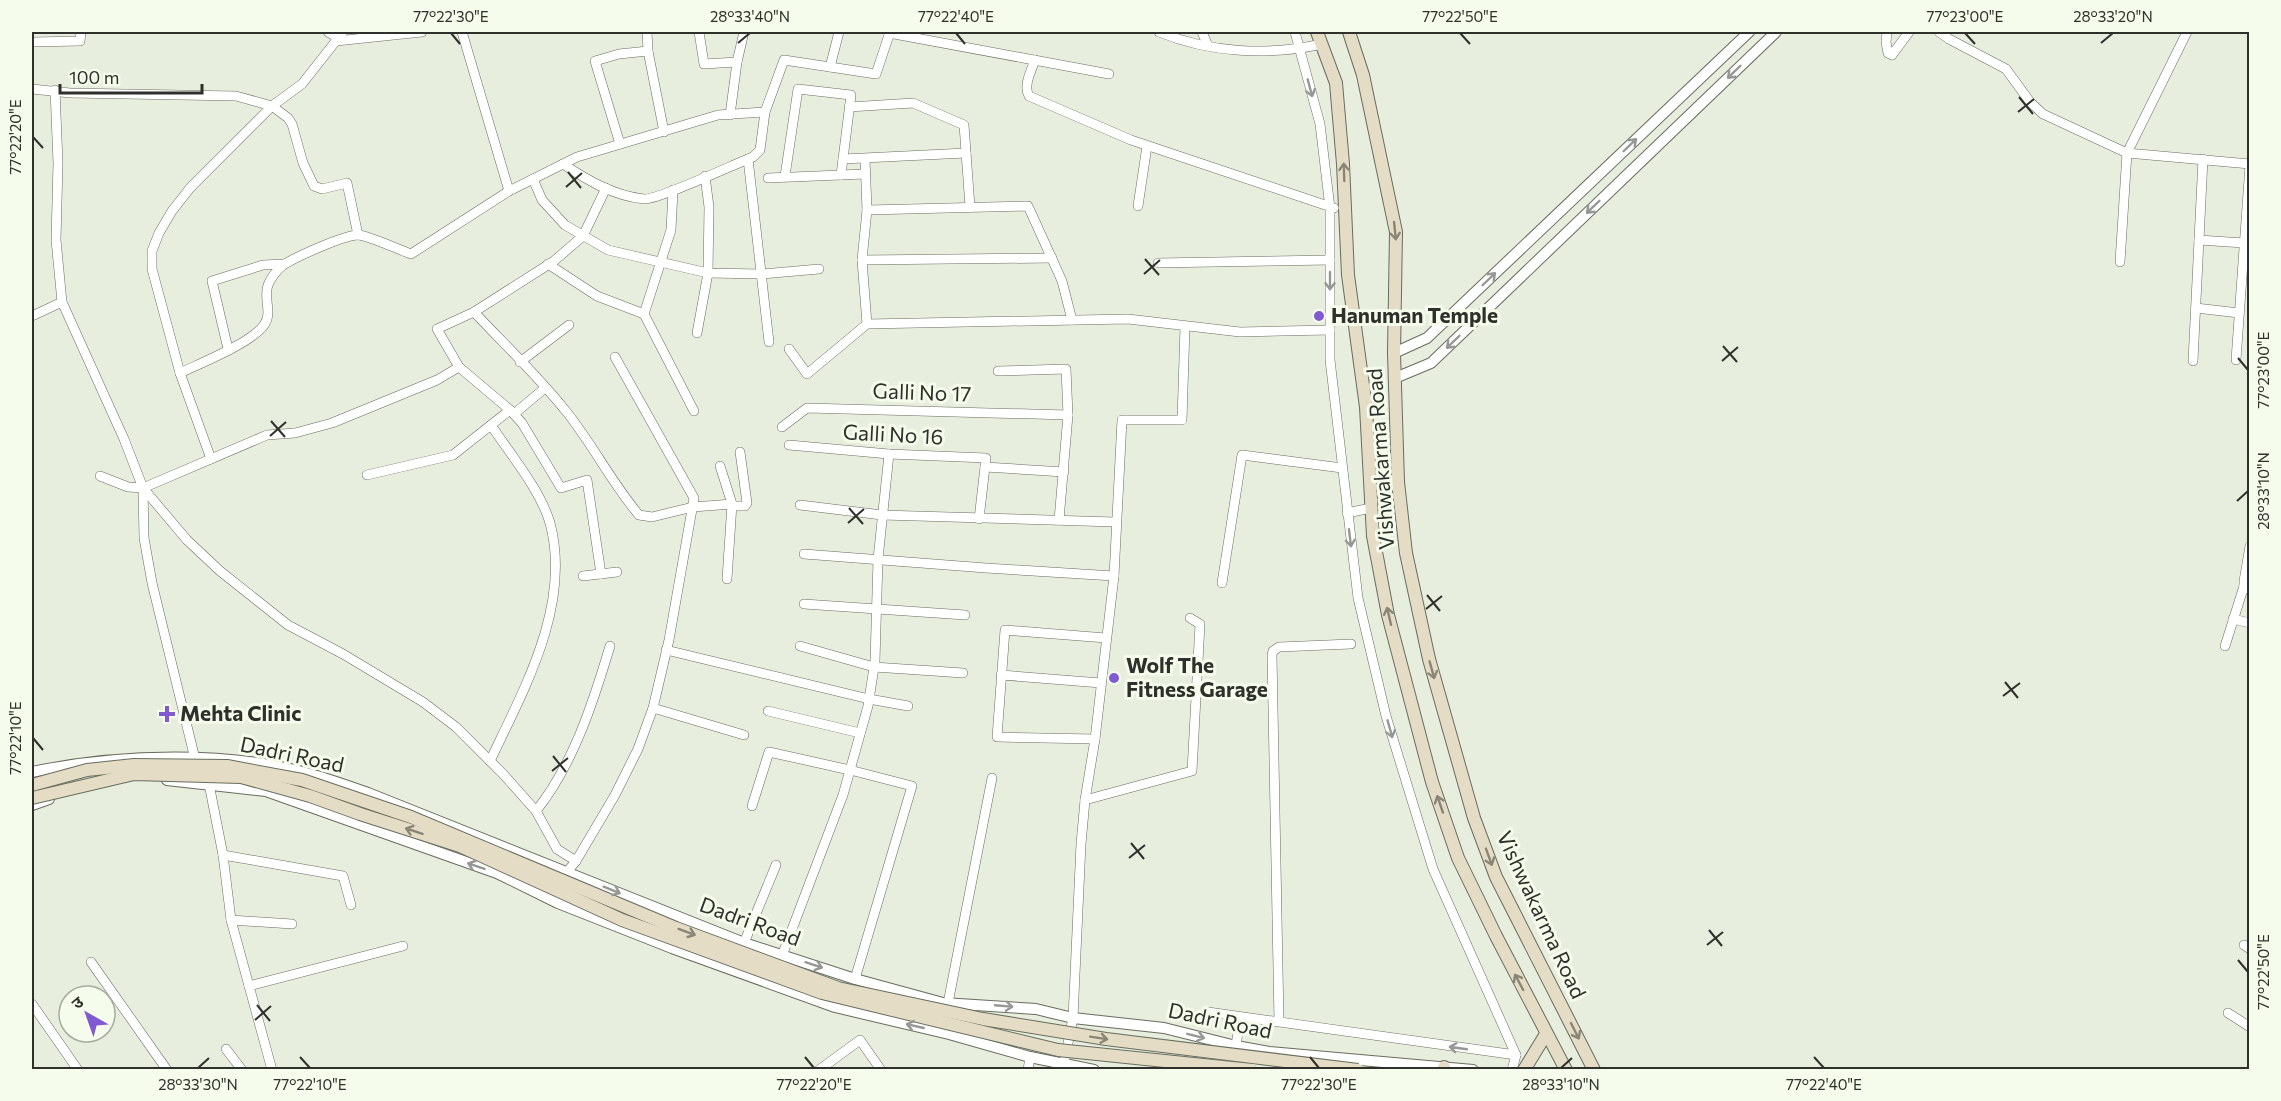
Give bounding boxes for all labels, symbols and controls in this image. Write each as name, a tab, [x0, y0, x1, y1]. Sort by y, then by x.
text: 77°22'30"E	[413, 7, 489, 25]
text: 28°33'40"N	[710, 7, 790, 25]
text: 77°22'40"E	[918, 7, 994, 25]
text: 77°22'50"E	[1422, 7, 1498, 25]
text: 77°23'00"E	[1927, 7, 2004, 25]
text: 28°33'20"N	[2073, 7, 2153, 25]
scale bar	[60, 57, 202, 95]
one-way arrow	[1727, 65, 1742, 79]
text: 100 m	[69, 66, 119, 88]
one-way arrow	[1305, 78, 1316, 97]
text: 77°22'20"E	[6, 99, 24, 175]
one-way arrow	[1622, 138, 1637, 152]
one-way arrow	[1338, 163, 1349, 183]
one-way arrow	[1586, 200, 1601, 214]
one-way arrow	[1390, 221, 1401, 241]
one-way arrow	[1324, 271, 1336, 291]
one-way arrow	[1481, 272, 1496, 287]
place label: Hanuman Temple	[1331, 302, 1498, 327]
marker: Hanuman Temple	[1312, 309, 1326, 323]
text: 77°23'00"E	[2254, 331, 2272, 408]
one-way arrow	[1445, 335, 1460, 349]
street label: Vishwakarma Road	[1361, 368, 1398, 551]
street label: Galli No 17	[872, 377, 972, 406]
street label: Galli No 16	[842, 418, 944, 449]
text: 28°33'10"N	[2254, 452, 2272, 530]
one-way arrow	[1345, 527, 1356, 547]
one-way arrow	[1383, 607, 1394, 626]
place label: Wolf The Fitness Garage	[1126, 652, 1268, 701]
one-way arrow	[1427, 660, 1439, 679]
marker: Wolf The Fitness Garage	[1107, 671, 1121, 685]
place label: Mehta Clinic	[180, 700, 301, 725]
text: 77°22'10"E	[6, 701, 24, 775]
marker: Mehta Clinic	[158, 705, 176, 723]
one-way arrow	[1384, 719, 1396, 738]
street label: Dadri Road	[238, 730, 346, 777]
one-way arrow	[1433, 795, 1444, 814]
one-way arrow	[405, 825, 424, 836]
street label: Vishwakarma Road	[1493, 827, 1592, 1002]
one-way arrow	[1484, 847, 1495, 865]
one-way arrow	[467, 859, 486, 870]
one-way arrow	[602, 885, 621, 896]
street label: Dadri Road	[697, 891, 804, 950]
one-way arrow	[677, 928, 696, 939]
text: 77°22'50"E	[2254, 934, 2272, 1010]
one-way arrow	[804, 961, 823, 972]
one-way arrow	[1513, 973, 1524, 991]
north arrow	[57, 984, 117, 1044]
text: उ	[67, 991, 87, 1012]
street label: Dadri Road	[1166, 996, 1274, 1043]
one-way arrow	[993, 1001, 1013, 1012]
one-way arrow	[905, 1019, 924, 1031]
one-way arrow	[1569, 1022, 1581, 1040]
one-way arrow	[1186, 1031, 1205, 1043]
one-way arrow	[1088, 1032, 1108, 1043]
one-way arrow	[1449, 1042, 1469, 1053]
text: 28°33'30"N	[158, 1075, 238, 1093]
text: 77°22'10"E	[273, 1075, 347, 1093]
text: 77°22'20"E	[776, 1075, 852, 1093]
text: 77°22'30"E	[1281, 1075, 1357, 1093]
text: 28°33'10"N	[1522, 1075, 1600, 1093]
text: 77°22'40"E	[1786, 1075, 1862, 1093]

